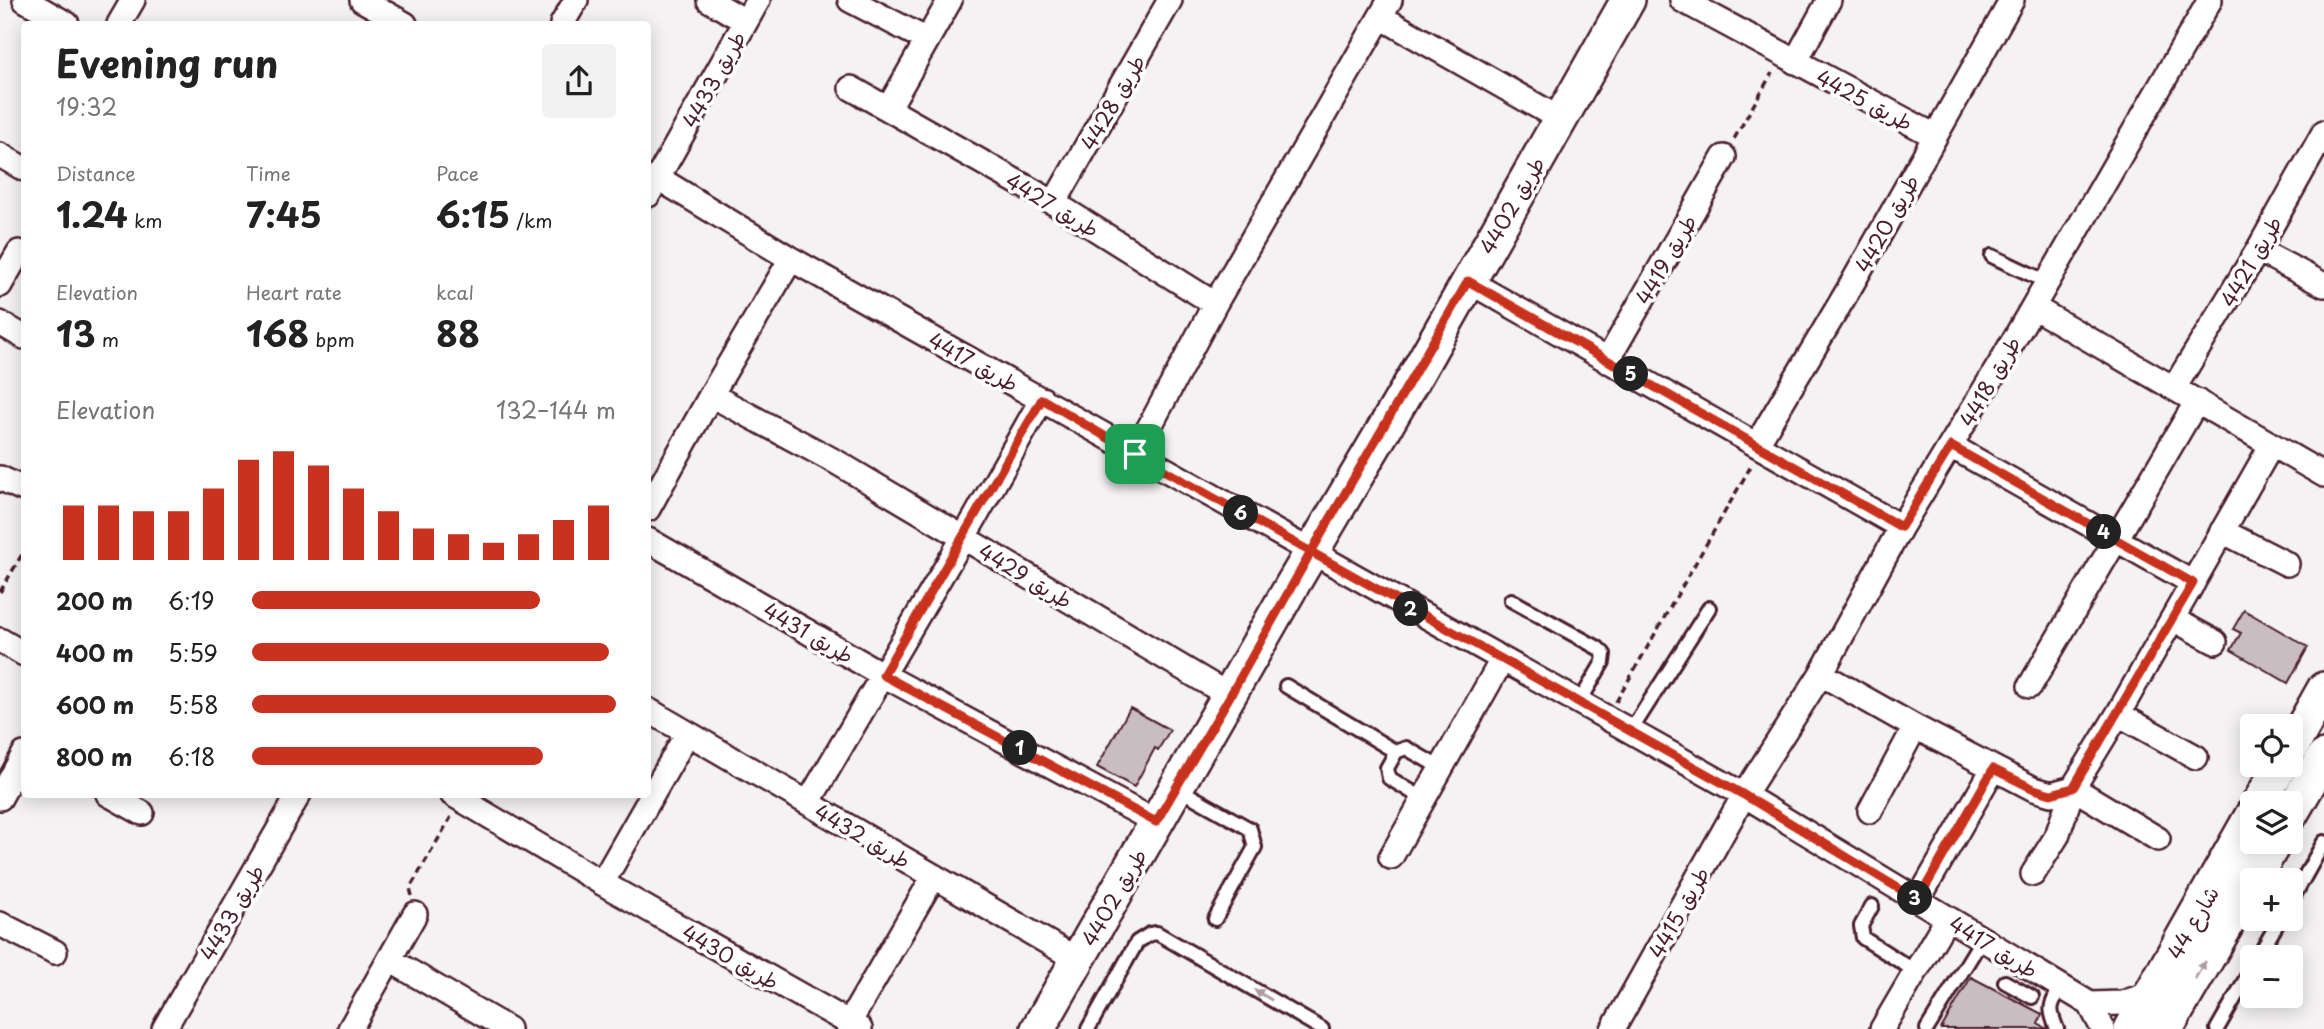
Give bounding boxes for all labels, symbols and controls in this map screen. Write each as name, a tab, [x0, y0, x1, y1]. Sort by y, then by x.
street label: طريق 4433	[673, 25, 753, 133]
text: Evening run	[56, 34, 278, 91]
button: share	[542, 44, 616, 118]
street label: طريق 4428	[1072, 48, 1152, 156]
street label: طريق 4425	[1811, 60, 1919, 138]
text: 19:32	[56, 89, 117, 124]
street label: طريق 4402	[1470, 150, 1552, 260]
text: Distance	[56, 159, 136, 187]
text: Time	[246, 159, 291, 187]
text: Pace	[436, 159, 479, 187]
street label: طريق 4427	[1000, 164, 1106, 244]
street label: طريق 4420	[1846, 168, 1926, 278]
text: 1.24	[56, 187, 128, 240]
text: 7:45	[246, 187, 322, 240]
text: 6:15	[436, 187, 510, 240]
text: km	[128, 206, 163, 234]
text: /km	[510, 206, 553, 234]
street label: طريق 4419	[1626, 208, 1704, 310]
street label: طريق 4421	[2211, 209, 2289, 313]
text: Elevation	[56, 278, 138, 306]
text: Heart rate	[246, 278, 342, 306]
text: kcal	[436, 278, 474, 306]
text: 13	[56, 306, 96, 359]
text: 168	[246, 306, 309, 359]
text: 88	[436, 306, 480, 359]
street label: طريق 4417	[923, 323, 1025, 399]
text: m	[96, 325, 119, 353]
text: bpm	[309, 325, 355, 353]
street label: طريق 4418	[1950, 330, 2028, 432]
pin: 5	[1614, 356, 1648, 392]
text: 5	[1624, 359, 1637, 387]
text: Elevation	[56, 392, 155, 427]
text: 132–144 m	[496, 392, 616, 427]
pin	[1105, 424, 1165, 484]
icon: arrive	[1116, 435, 1154, 473]
pin: 6	[1224, 496, 1258, 530]
text: 6	[1234, 498, 1247, 526]
pin: 4	[2086, 514, 2122, 550]
text: 4	[2097, 517, 2110, 545]
street label: طريق 4429	[973, 534, 1079, 616]
text: 200 m	[56, 583, 133, 618]
text: 6:19	[168, 583, 214, 618]
pin: 2	[1394, 592, 1428, 626]
street label: طريق 4431	[758, 593, 860, 671]
text: 2	[1404, 594, 1417, 622]
text: 400 m	[56, 635, 134, 670]
text: 5:59	[168, 635, 218, 670]
text: 600 m	[56, 687, 134, 722]
text: 5:58	[168, 687, 219, 722]
map controls	[2240, 714, 2303, 1008]
button: locate	[2240, 714, 2303, 777]
pin: 1	[1002, 730, 1038, 766]
text: 1	[1015, 733, 1024, 761]
text: 800 m	[56, 739, 133, 774]
text: 6:18	[168, 739, 215, 774]
button: layers	[2240, 791, 2303, 854]
street label: طريق 4432	[809, 795, 917, 875]
street label: طريق 4402	[1072, 842, 1154, 952]
street label: طريق 4433	[191, 858, 271, 966]
street label: طريق 4415	[1640, 860, 1716, 964]
button: +	[2240, 868, 2303, 931]
street label: شارع 44	[2158, 879, 2227, 965]
pin: 3	[1898, 880, 1932, 916]
text: 3	[1908, 883, 1921, 911]
street label: طريق 4417	[1943, 907, 2045, 985]
street label: طريق 4430	[676, 915, 786, 997]
button: −	[2240, 945, 2303, 1008]
one-way arrow	[2194, 960, 2206, 980]
one-way arrow	[1253, 989, 1272, 1001]

